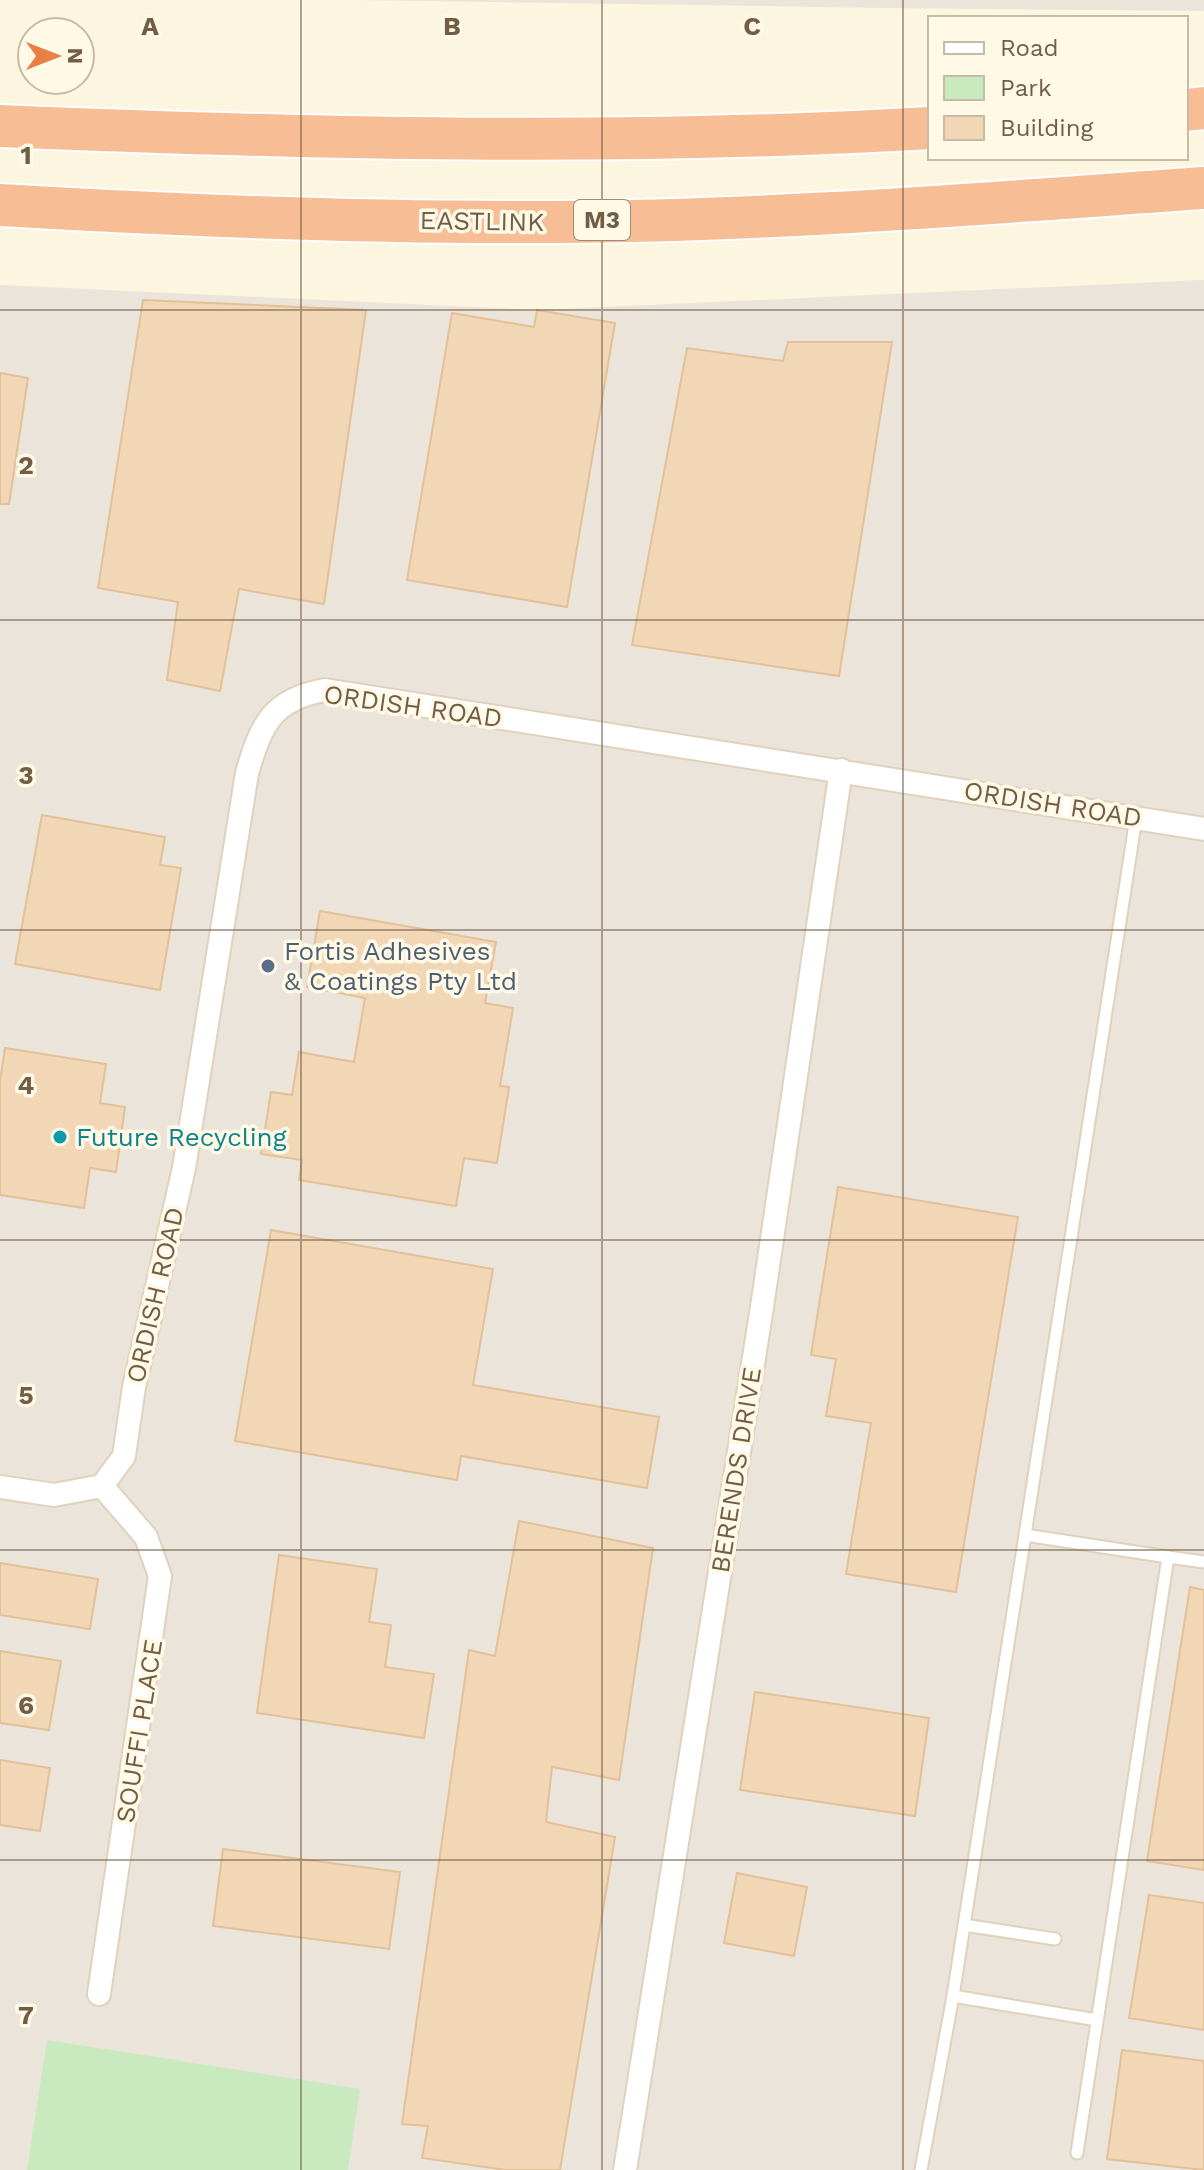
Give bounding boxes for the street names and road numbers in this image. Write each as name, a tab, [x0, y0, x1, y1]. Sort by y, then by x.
road number: M3	[574, 200, 630, 240]
street label: EASTLINK	[419, 205, 545, 237]
street label: ORDISH ROAD	[322, 679, 504, 733]
street label: ORDISH ROAD	[962, 775, 1144, 833]
street label: ORDISH ROAD	[120, 1204, 190, 1386]
street label: BERENDS DRIVE	[705, 1365, 767, 1575]
street label: SOUFFI PLACE	[110, 1637, 168, 1825]

